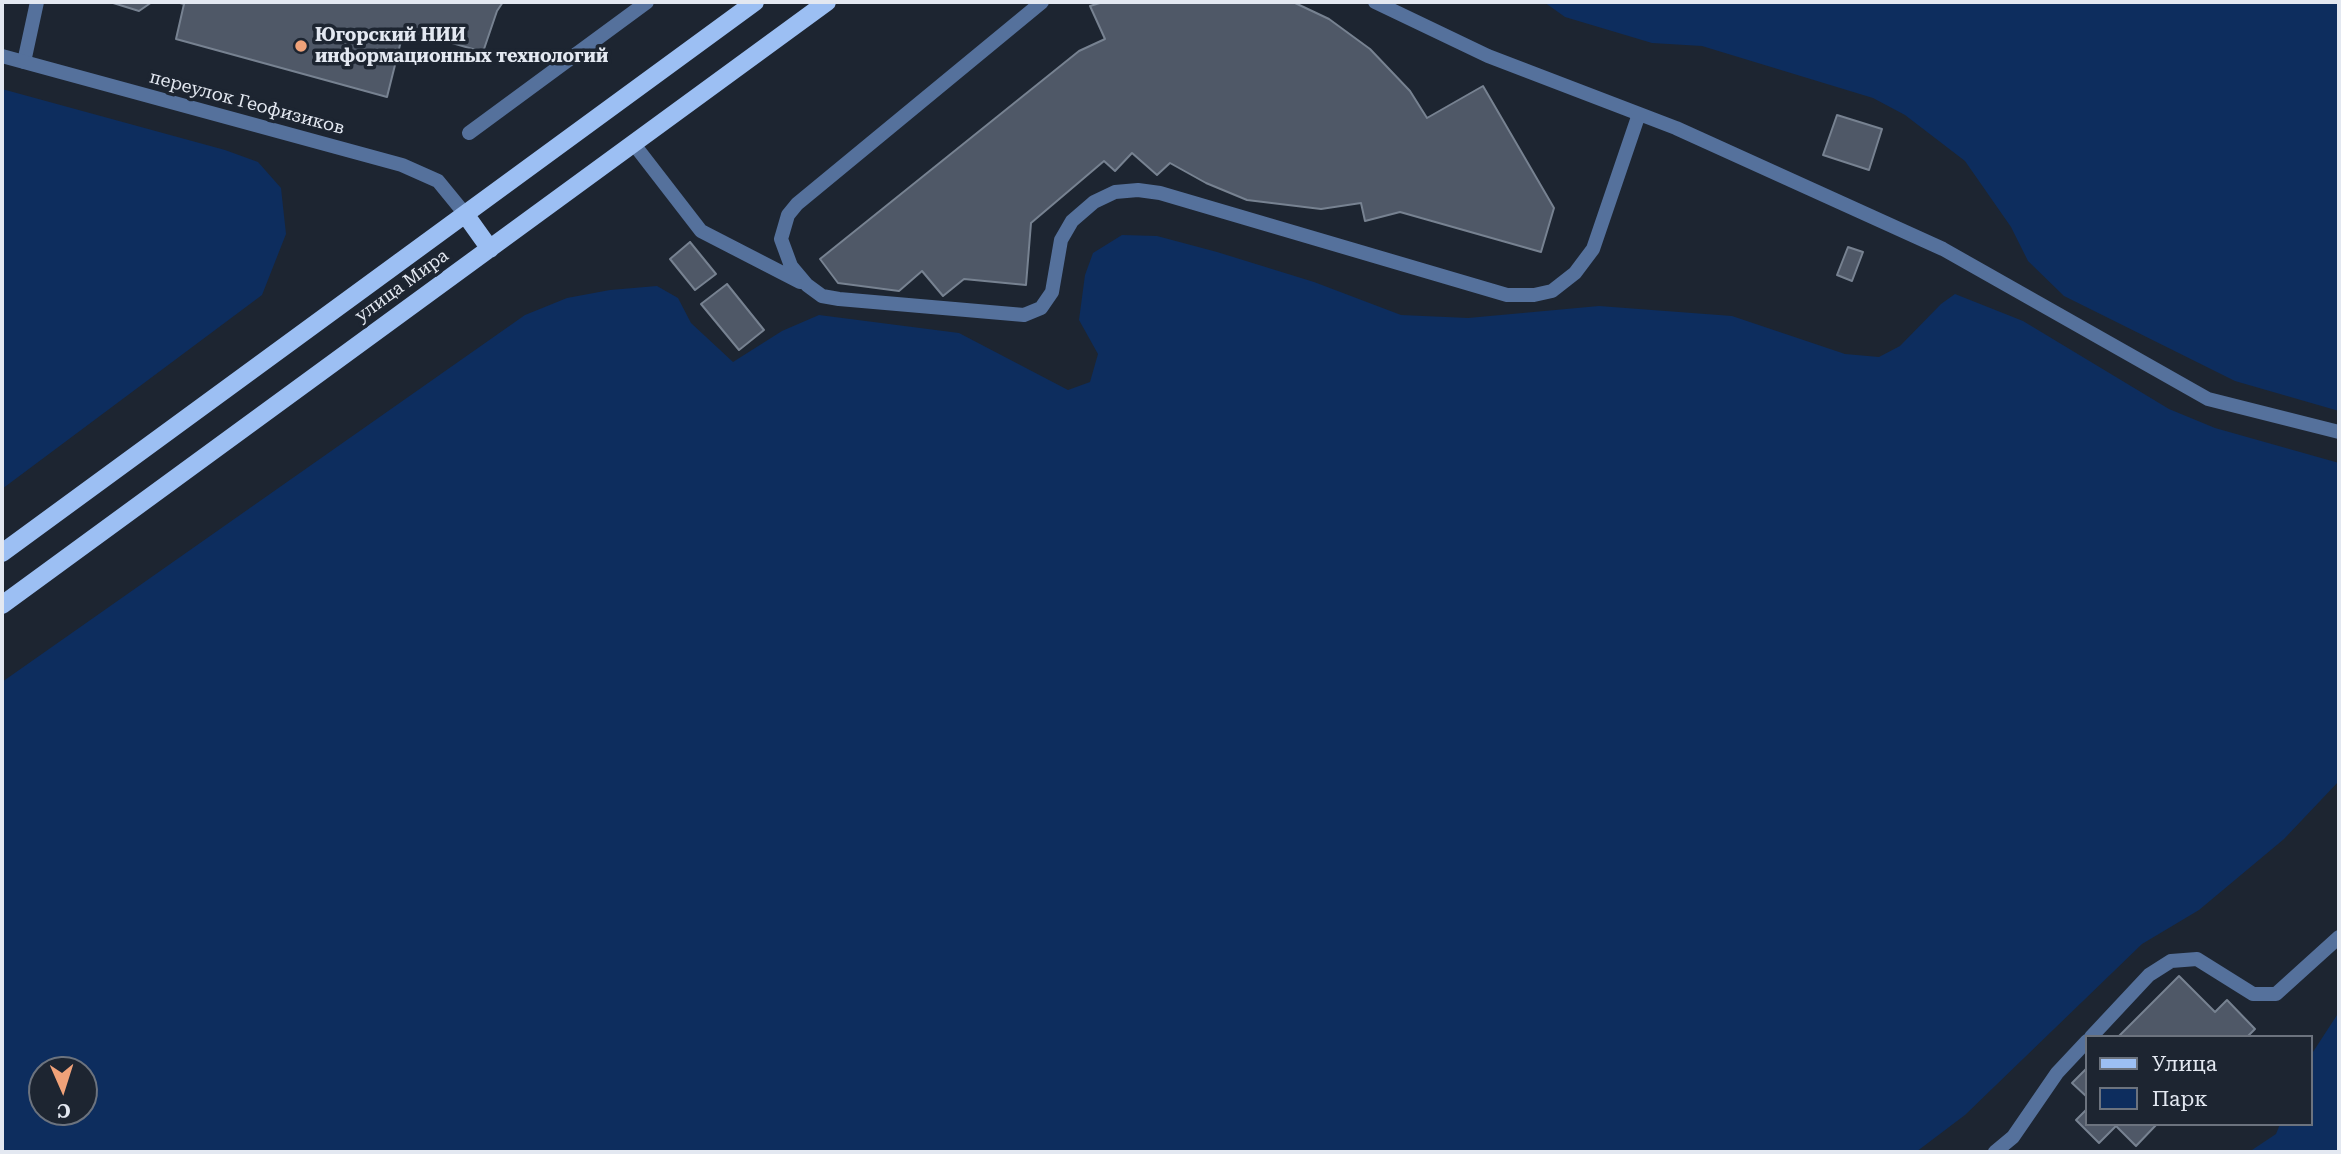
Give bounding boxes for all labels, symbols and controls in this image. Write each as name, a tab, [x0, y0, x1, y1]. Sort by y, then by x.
place label: Югорский НИИ информационных технологий	[315, 25, 608, 68]
marker: Югорский НИИ информационных технологий	[293, 38, 309, 54]
street label: переулок Геофизиков	[147, 67, 347, 139]
street label: улица Мира	[351, 245, 453, 327]
legend	[2086, 1035, 2313, 1126]
text: Улица	[2152, 1052, 2217, 1076]
north arrow	[28, 1056, 98, 1126]
text: Парк	[2152, 1087, 2208, 1111]
text: С	[57, 1099, 71, 1122]

